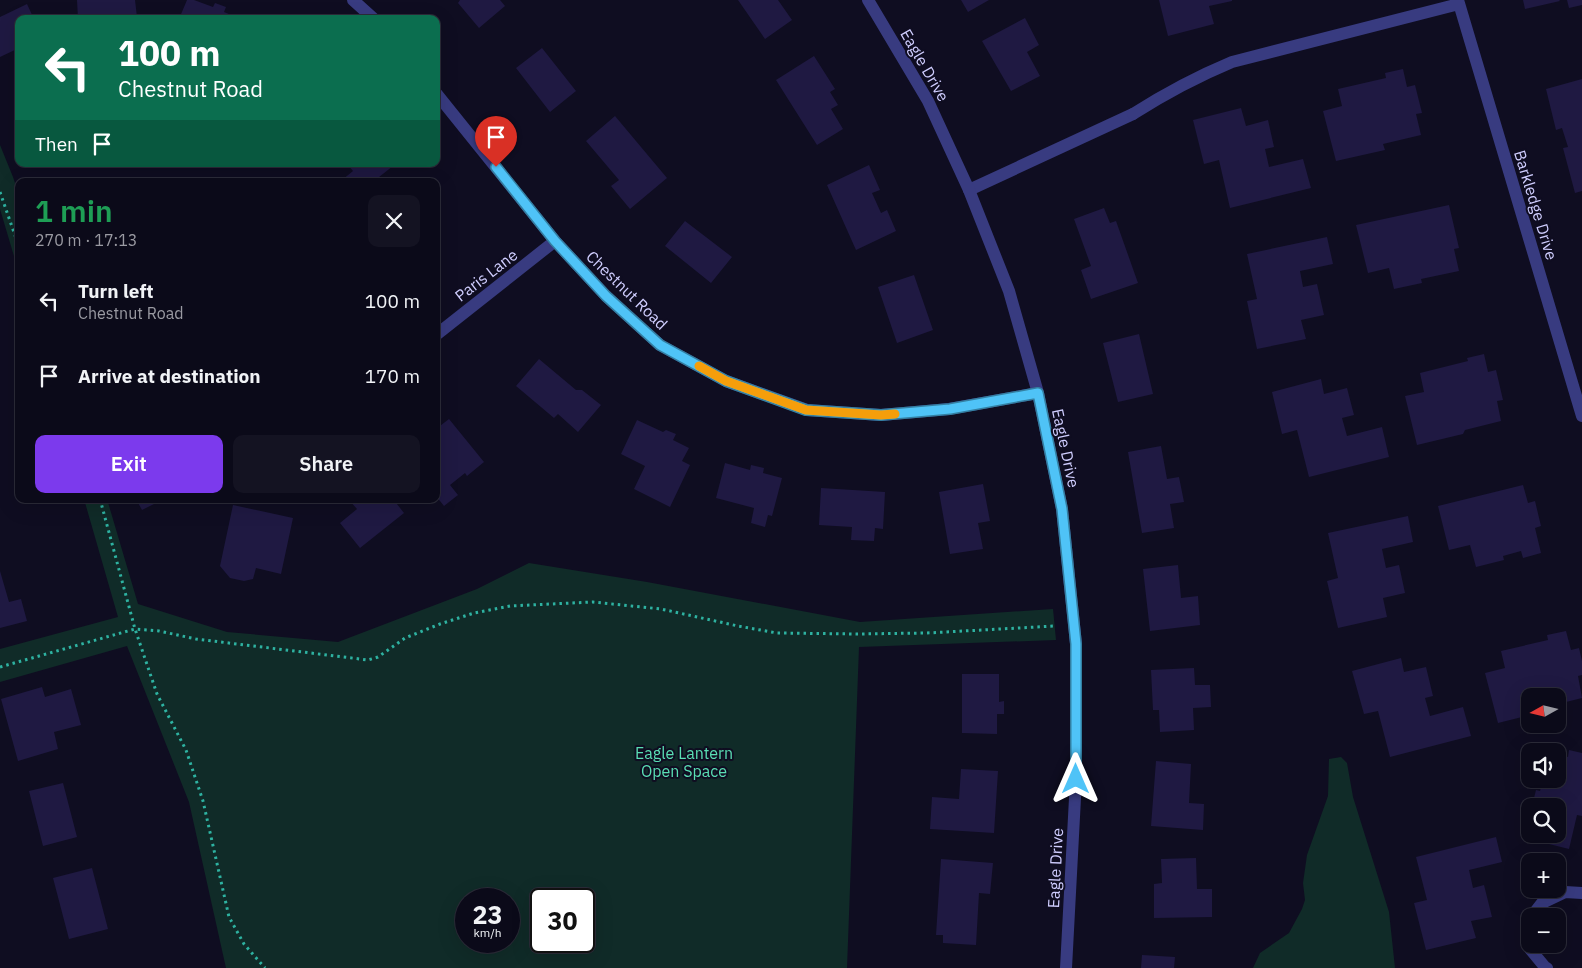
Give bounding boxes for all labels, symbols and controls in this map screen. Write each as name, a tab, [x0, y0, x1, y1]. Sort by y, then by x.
street label: Eagle Drive	[896, 25, 954, 105]
text: 100 m	[118, 30, 221, 76]
icon: left	[35, 35, 100, 100]
text: Chestnut Road	[118, 74, 263, 103]
pin	[475, 116, 517, 167]
icon: arrive	[482, 123, 510, 151]
icon: arrive	[88, 130, 116, 158]
text: Then	[35, 132, 78, 156]
street label: Barkledge Drive	[1510, 148, 1562, 263]
text: 1 min	[35, 191, 113, 230]
button: close	[368, 195, 420, 247]
text: 270 m · 17:13	[35, 230, 137, 250]
street label: Paris Lane	[451, 244, 521, 306]
street label: Chestnut Road	[582, 246, 672, 334]
text: Turn left	[78, 279, 154, 303]
icon: left	[35, 287, 63, 315]
text: 100 m	[365, 289, 420, 313]
text: Chestnut Road	[78, 303, 183, 323]
icon: arrive	[35, 362, 63, 390]
text: Arrive at destination	[78, 364, 261, 388]
text: 170 m	[365, 364, 420, 388]
street label: Eagle Drive	[1048, 407, 1084, 490]
button: Exit	[35, 435, 223, 493]
button: Share	[233, 435, 420, 493]
north arrow	[1521, 688, 1566, 732]
map controls	[1521, 688, 1566, 953]
park label: Eagle Lantern Open Space	[635, 743, 733, 781]
button: sound	[1521, 743, 1566, 788]
position arrow	[1049, 752, 1101, 804]
button: search	[1521, 798, 1566, 843]
street label: Eagle Drive	[1043, 827, 1067, 909]
button: +	[1521, 853, 1566, 898]
speed limit sign: 30	[530, 888, 595, 953]
text: 23	[472, 898, 503, 931]
button: −	[1521, 908, 1566, 953]
text: km/h	[473, 925, 502, 940]

